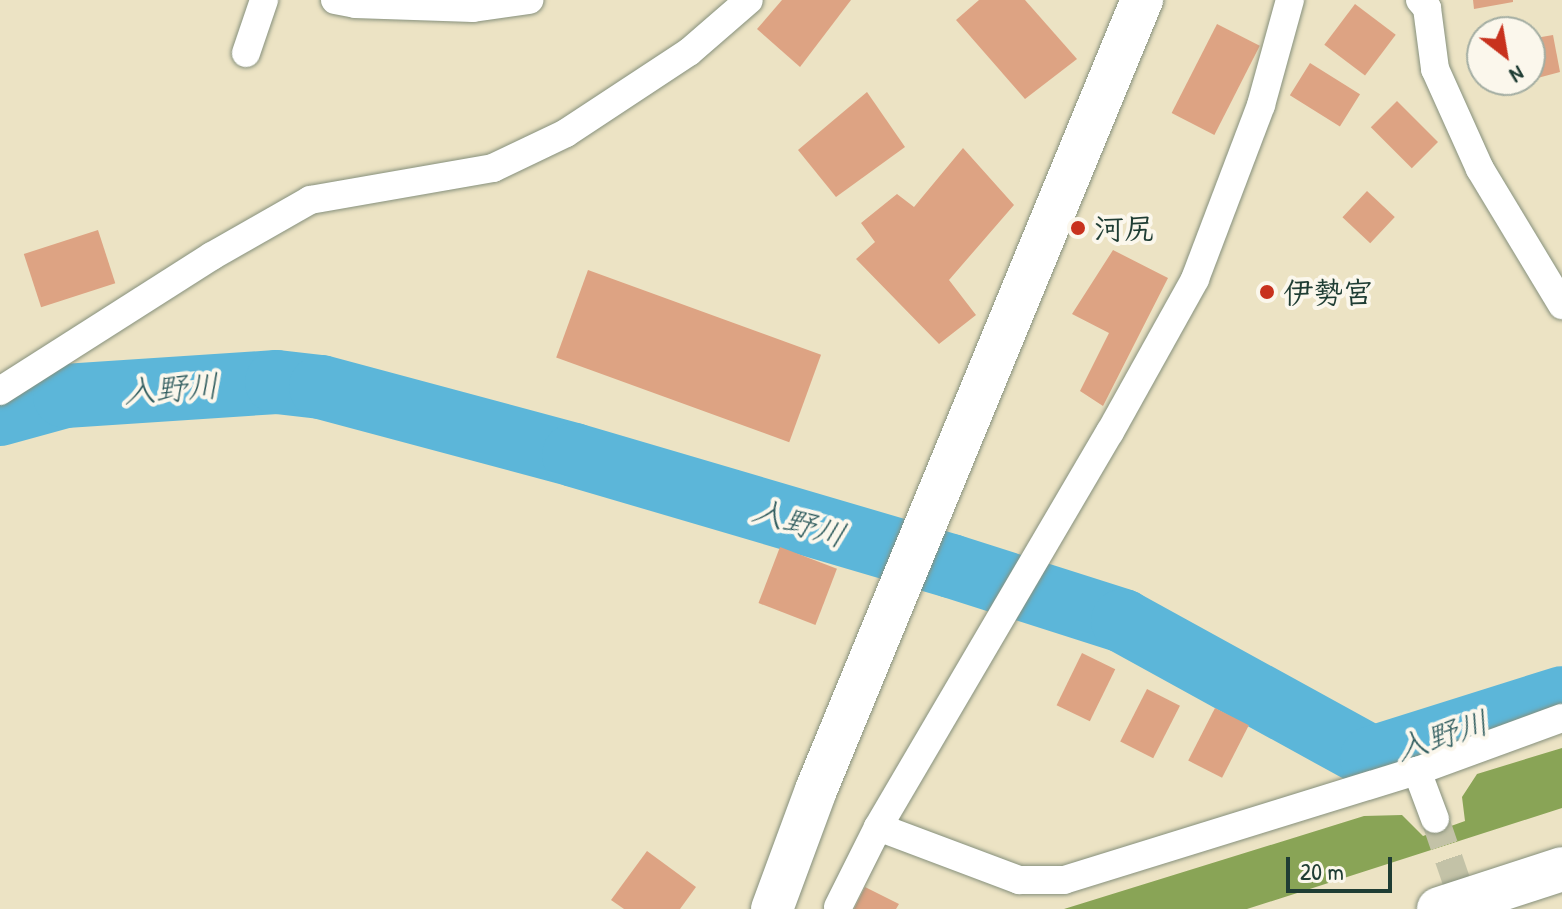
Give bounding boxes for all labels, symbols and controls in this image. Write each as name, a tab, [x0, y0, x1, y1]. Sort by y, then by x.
north arrow	[1466, 16, 1546, 96]
text: N	[1505, 59, 1530, 91]
place label: 河尻	[1094, 210, 1154, 246]
marker: 河尻	[1069, 219, 1087, 237]
place label: 伊勢宮	[1283, 274, 1373, 310]
marker: 伊勢宮	[1258, 283, 1276, 301]
water label: 入野川	[122, 366, 220, 412]
water label: 入野川	[747, 491, 851, 555]
water label: 入野川	[1390, 703, 1494, 769]
scale bar	[1290, 841, 1396, 891]
text: 20 m	[1300, 855, 1344, 887]

